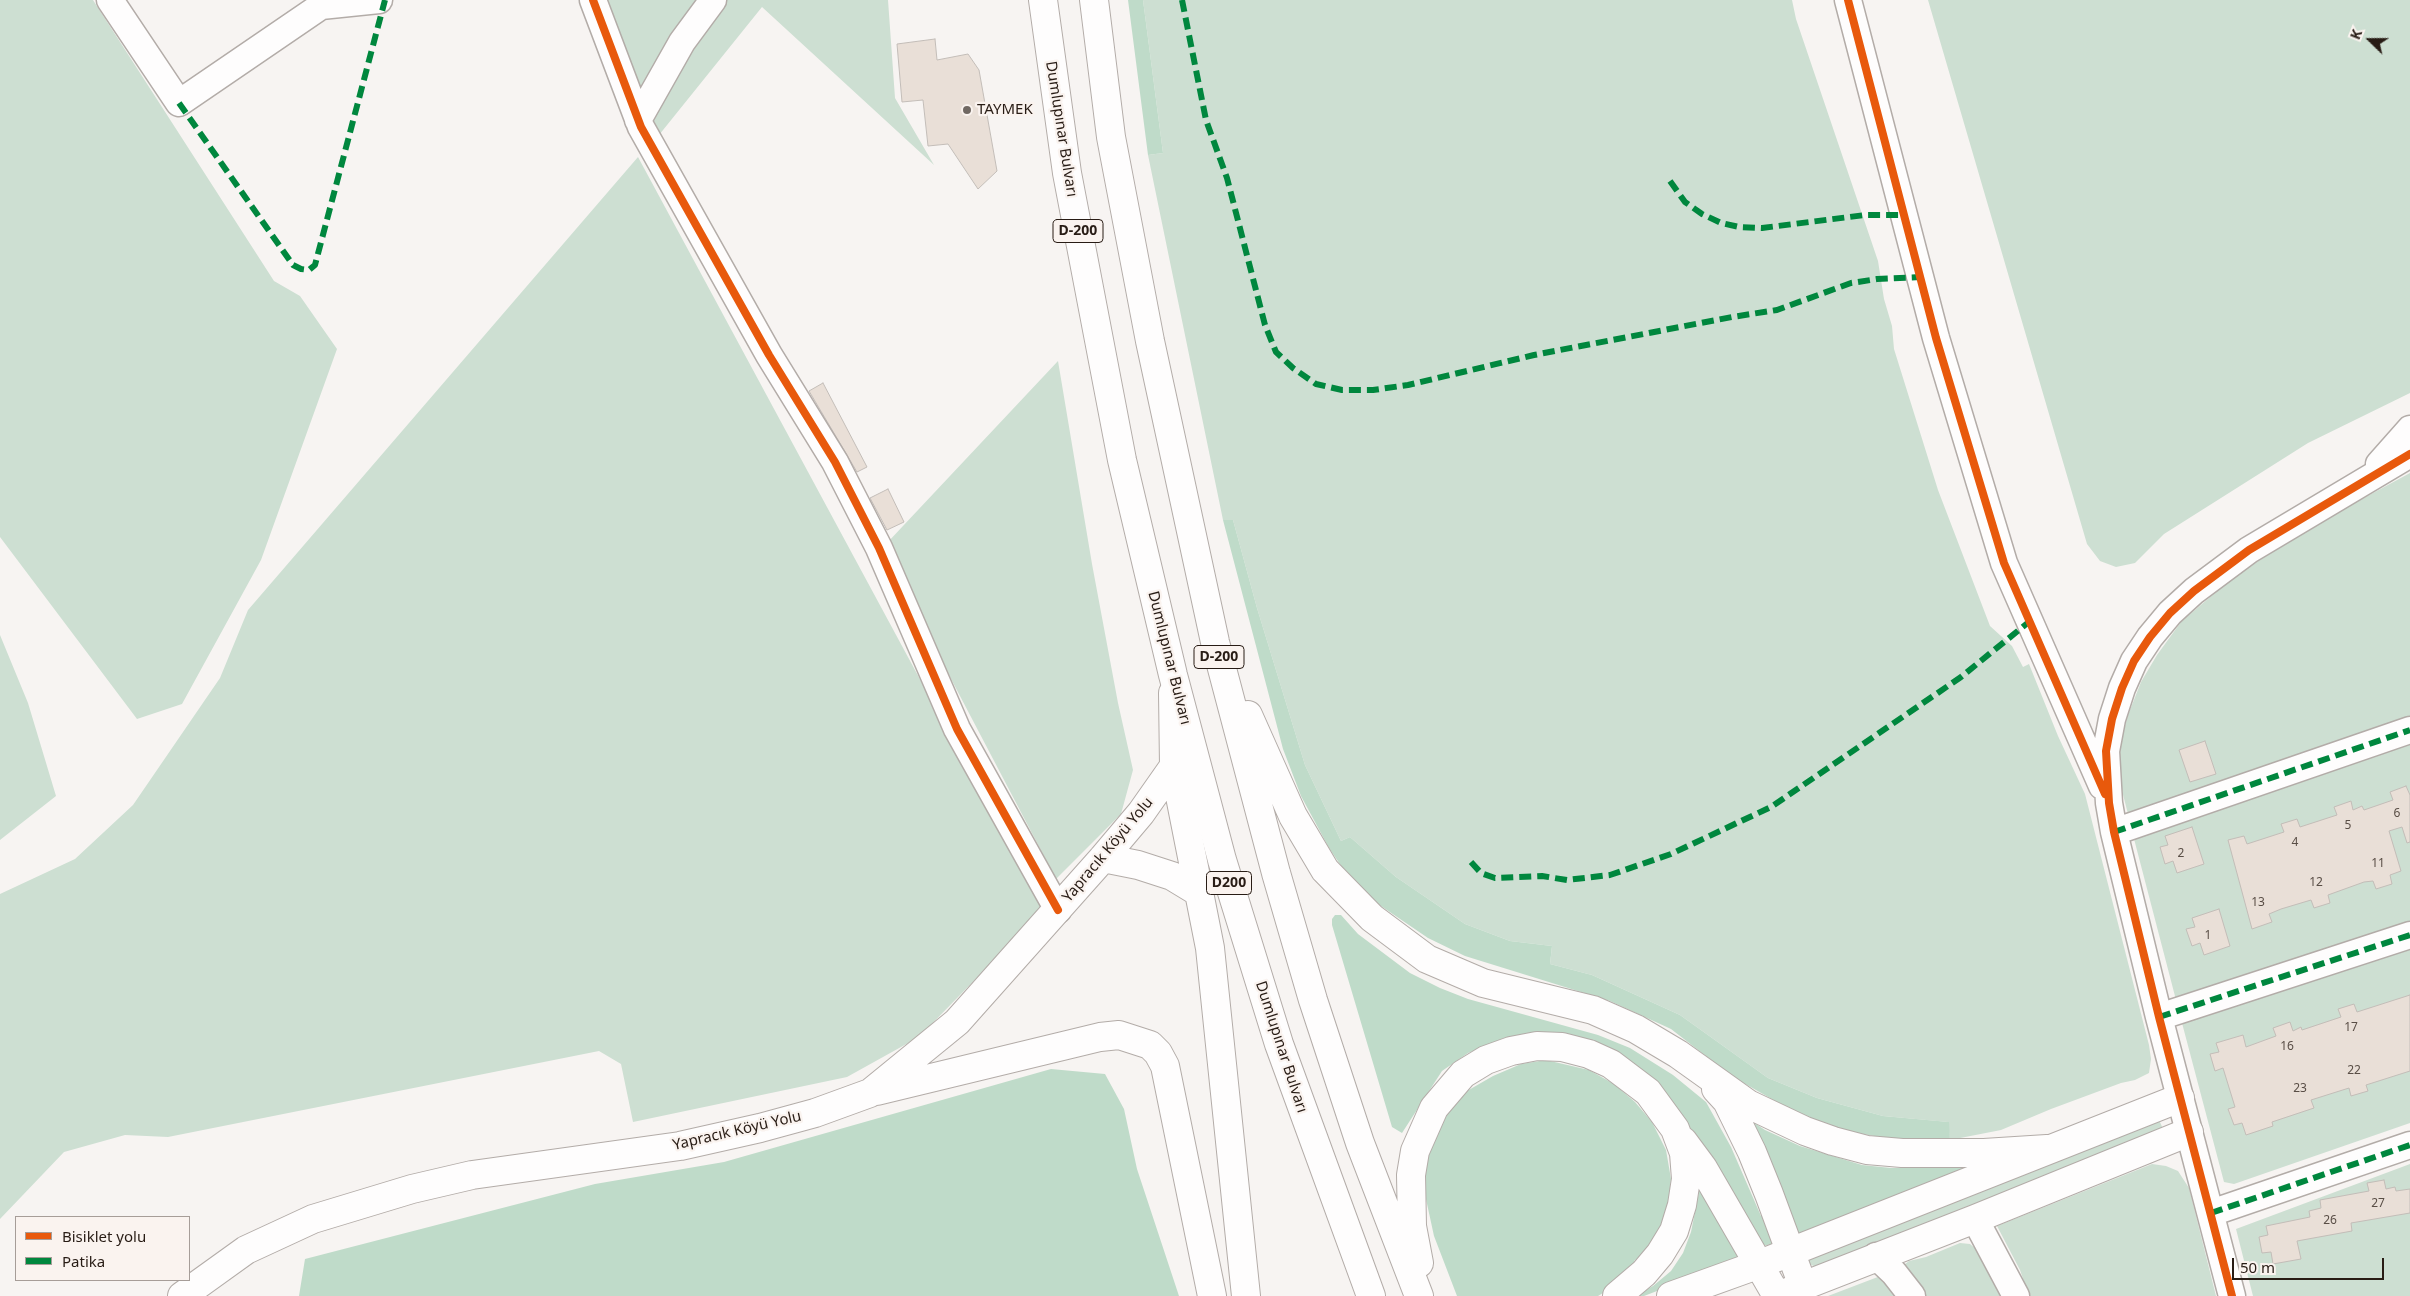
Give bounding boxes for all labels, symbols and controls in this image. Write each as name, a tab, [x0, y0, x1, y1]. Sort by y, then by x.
north arrow	[2345, 15, 2395, 65]
text: K	[2345, 26, 2366, 42]
street label: Dumlupınar Bulvarı	[1041, 60, 1081, 198]
place label: TAYMEK	[977, 101, 1033, 119]
marker: TAYMEK	[961, 104, 973, 116]
road number: D-200	[1053, 220, 1103, 242]
street label: Dumlupınar Bulvarı	[1144, 589, 1194, 727]
road number: D-200	[1194, 646, 1244, 669]
street label: Yapracık Köyü Yolu	[1059, 794, 1157, 906]
house number: 6	[2394, 807, 2400, 821]
house number: 5	[2345, 819, 2351, 833]
house number: 4	[2292, 836, 2298, 850]
house number: 2	[2178, 847, 2184, 861]
house number: 11	[2371, 857, 2385, 871]
road number: D200	[1206, 871, 1252, 894]
house number: 12	[2309, 876, 2323, 890]
house number: 13	[2251, 896, 2265, 910]
house number: 1	[2205, 929, 2211, 943]
street label: Dumlupınar Bulvarı	[1251, 979, 1311, 1115]
house number: 17	[2344, 1021, 2358, 1035]
house number: 16	[2280, 1040, 2294, 1054]
house number: 22	[2347, 1064, 2361, 1078]
house number: 23	[2293, 1082, 2307, 1096]
street label: Yapracık Köyü Yolu	[671, 1107, 803, 1155]
house number: 27	[2371, 1197, 2385, 1211]
house number: 26	[2323, 1214, 2337, 1228]
legend	[15, 1216, 190, 1281]
text: Bisiklet yolu	[62, 1226, 146, 1246]
scale bar	[2235, 1248, 2388, 1280]
text: Patika	[62, 1251, 105, 1271]
text: 50 m	[2240, 1257, 2275, 1277]

